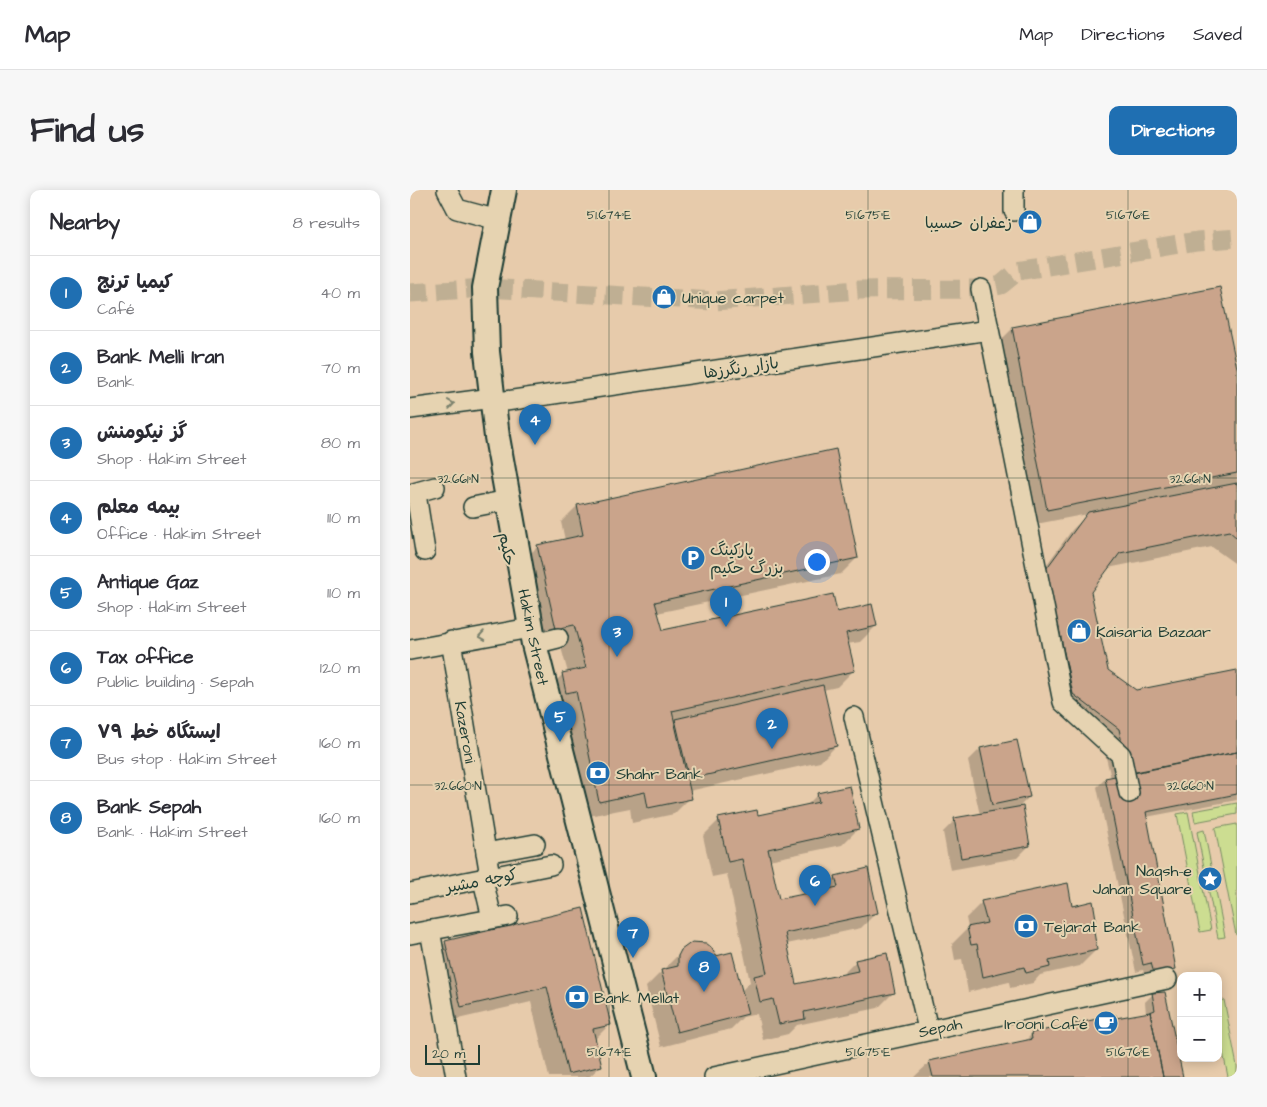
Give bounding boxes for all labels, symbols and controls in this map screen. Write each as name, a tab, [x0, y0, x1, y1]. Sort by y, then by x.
text: Map	[25, 18, 70, 52]
text: Map	[1019, 22, 1053, 47]
text: Directions	[1081, 22, 1165, 47]
text: Saved	[1193, 22, 1242, 47]
text: Find us	[30, 106, 144, 155]
button: Directions	[1109, 106, 1237, 155]
text: 51.674°E	[587, 207, 631, 224]
text: 51.675°E	[846, 207, 890, 224]
text: 51.676°E	[1106, 207, 1150, 224]
text: Nearby	[50, 208, 120, 237]
shop icon: زعفران حسیبا	[1017, 209, 1043, 235]
text: 8 results	[293, 212, 360, 234]
place label: زعفران حسیبا	[925, 212, 1012, 234]
text: کیمیا ترنج	[97, 269, 173, 296]
text: 1	[65, 282, 67, 304]
text: 40 m	[320, 282, 360, 304]
shop icon: Unique carpet	[651, 284, 677, 310]
place label: Unique carpet	[682, 287, 784, 309]
text: Café	[97, 298, 135, 320]
text: Bank Melli Iran	[97, 344, 224, 371]
street label: بازار رنگرزها	[702, 352, 780, 384]
text: 2	[61, 357, 71, 379]
text: 70 m	[321, 357, 360, 379]
text: Bank	[97, 371, 134, 393]
one-way arrow	[447, 399, 455, 410]
pin: 4	[519, 404, 551, 445]
text: گز نیکومنش	[97, 419, 187, 446]
text: 3	[62, 432, 70, 454]
text: 80 m	[321, 432, 360, 454]
text: Shop · Hakim Street	[97, 448, 246, 470]
text: 32.661°N	[437, 471, 479, 488]
text: 32.661°N	[1169, 471, 1211, 488]
text: بیمه معلم	[97, 494, 180, 521]
text: 4	[61, 507, 71, 529]
text: 110 m	[327, 507, 360, 529]
text: Office · Hakim Street	[97, 523, 261, 545]
street label: حکیم	[492, 531, 521, 568]
place label: پارکینگ بزرگ حکیم	[710, 539, 783, 580]
parking icon: پارکینگ بزرگ حکیم	[680, 545, 706, 571]
your location	[804, 549, 830, 575]
text: Antique Gaz	[97, 569, 199, 596]
text: 5	[60, 582, 72, 604]
text: 110 m	[327, 582, 360, 604]
pin: 1	[710, 586, 742, 627]
street label: Hakim Street	[512, 587, 554, 688]
text: Shop · Hakim Street	[97, 596, 246, 618]
pin: 3	[601, 616, 633, 657]
shop icon: Kaisaria Bazaar	[1066, 618, 1092, 644]
place label: Kaisaria Bazaar	[1096, 621, 1211, 643]
one-way arrow	[478, 631, 487, 641]
text: Tax office	[97, 644, 193, 671]
text: 6	[61, 657, 71, 679]
text: 120 m	[320, 657, 360, 679]
text: Public building · Sepah	[97, 671, 254, 693]
street label: Kazeroni	[449, 699, 481, 766]
pin: 5	[544, 701, 576, 742]
pin: 2	[756, 708, 788, 749]
text: ایستگاه خط ۷۹	[97, 719, 221, 746]
text: 7	[61, 732, 71, 754]
text: 160 m	[319, 732, 360, 754]
text: Bus stop · Hakim Street	[97, 748, 277, 770]
bank icon: Shahr Bank	[585, 760, 611, 786]
place label: Shahr Bank	[616, 763, 703, 785]
text: 32.660°N	[434, 778, 482, 795]
text: 32.660°N	[1166, 778, 1214, 795]
text: Bank Sepah	[97, 794, 201, 821]
text: 8	[61, 807, 71, 829]
text: 160 m	[319, 807, 360, 829]
text: Bank · Hakim Street	[97, 821, 248, 843]
place label: Naqsh-e Jahan Square	[1093, 860, 1192, 900]
street label: كوچه مشير	[441, 863, 519, 899]
pin: 6	[799, 865, 831, 906]
place icon: Naqsh-e Jahan Square	[1197, 866, 1223, 892]
bank icon: Tejarat Bank	[1013, 913, 1039, 939]
place label: Tejarat Bank	[1044, 916, 1141, 938]
pin: 7	[617, 917, 649, 958]
pin: 8	[688, 951, 720, 992]
map controls	[1177, 972, 1222, 1062]
button: +	[1177, 972, 1222, 1017]
bank icon: Bank Mellat	[564, 984, 590, 1010]
place label: Bank Mellat	[594, 987, 680, 1009]
cafe icon: Irooni Café	[1093, 1010, 1119, 1036]
street label: Sepah	[916, 1013, 964, 1043]
place label: Irooni Café	[1004, 1013, 1088, 1035]
button: −	[1177, 1017, 1222, 1062]
scale bar	[425, 1042, 480, 1065]
text: 20 m	[432, 1044, 465, 1064]
text: 51.674°E	[587, 1044, 631, 1061]
text: 51.675°E	[846, 1044, 890, 1061]
text: 51.676°E	[1106, 1044, 1150, 1061]

